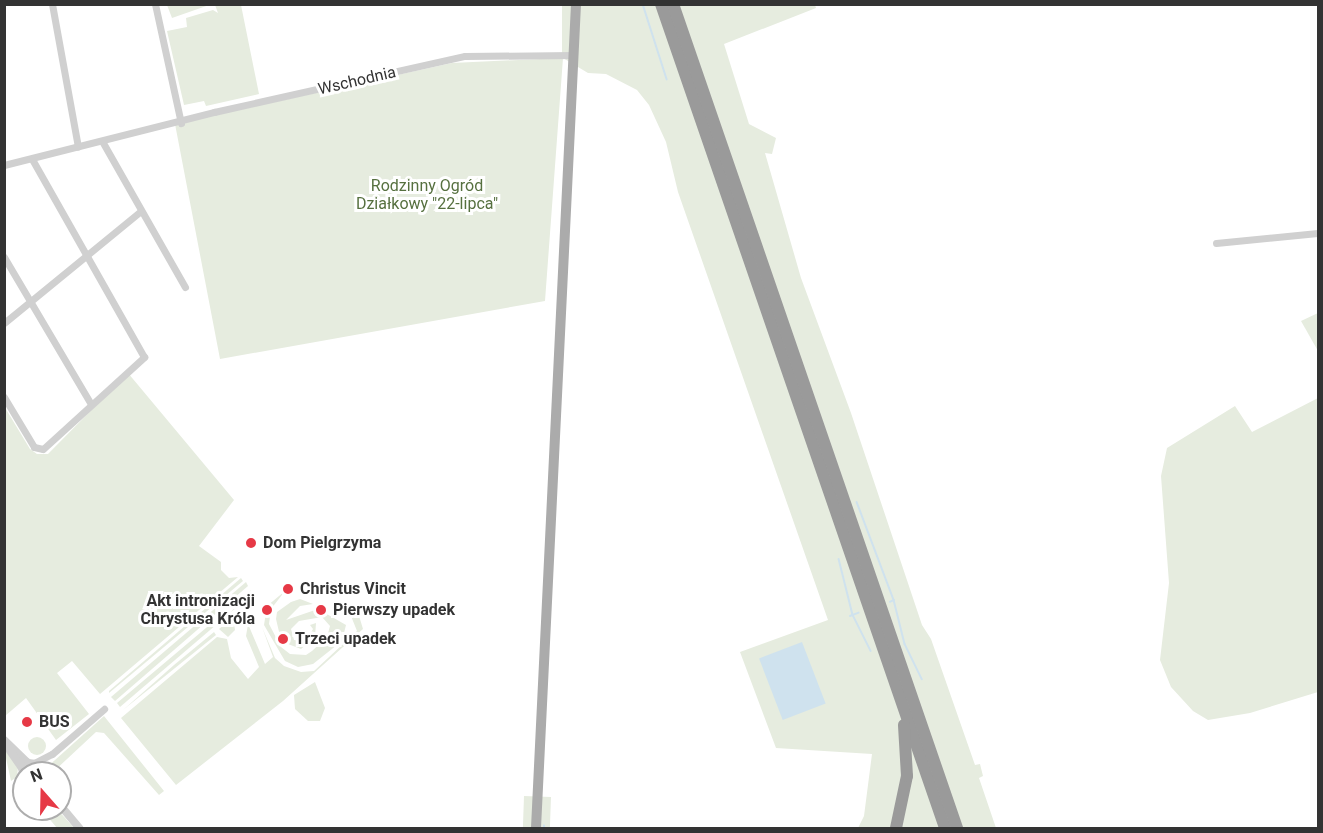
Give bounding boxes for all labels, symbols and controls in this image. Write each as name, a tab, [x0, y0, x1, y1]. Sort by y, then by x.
street label: Wschodnia	[316, 63, 398, 99]
park label: Rodzinny Ogród Działkowy "22-lipca"	[356, 176, 498, 214]
place label: Dom Pielgrzyma	[263, 533, 381, 553]
marker: Dom Pielgrzyma	[244, 536, 258, 550]
place label: Christus Vincit	[300, 579, 406, 599]
marker: Christus Vincit	[281, 582, 295, 596]
place label: Akt intronizacji Chrystusa Króla	[141, 591, 255, 629]
place label: Pierwszy upadek	[333, 600, 455, 620]
marker: Akt intronizacji Chrystusa Króla	[260, 603, 274, 617]
marker: Pierwszy upadek	[314, 603, 328, 617]
place label: Trzeci upadek	[295, 629, 396, 649]
marker: Trzeci upadek	[276, 632, 290, 646]
place label: BUS	[39, 712, 70, 732]
marker: BUS	[20, 715, 34, 729]
north arrow	[12, 761, 72, 821]
text: N	[28, 765, 45, 786]

